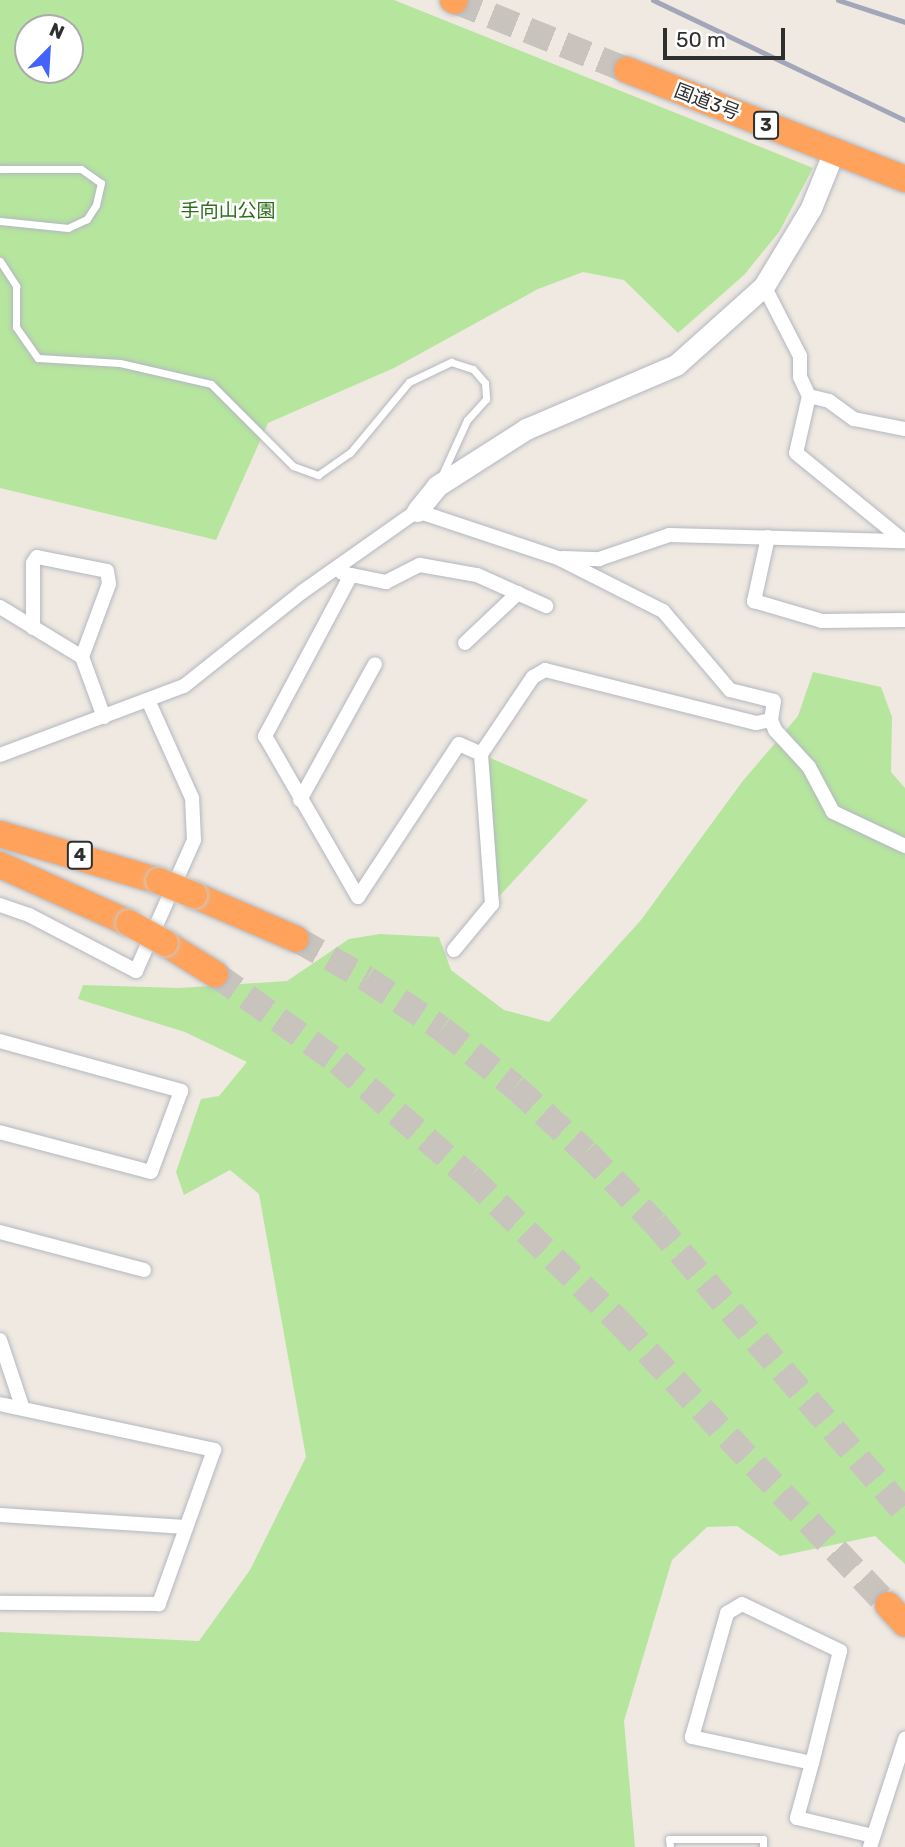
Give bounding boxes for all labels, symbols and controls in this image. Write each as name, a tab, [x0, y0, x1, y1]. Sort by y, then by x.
north arrow	[14, 14, 84, 84]
scale bar	[667, 14, 790, 58]
text: N	[46, 18, 68, 44]
text: 50 m	[676, 27, 726, 52]
street label: 国道3号	[671, 79, 743, 125]
road number: 3	[752, 110, 780, 140]
park label: 手向山公園	[181, 200, 275, 222]
road number: 4	[66, 840, 94, 870]

